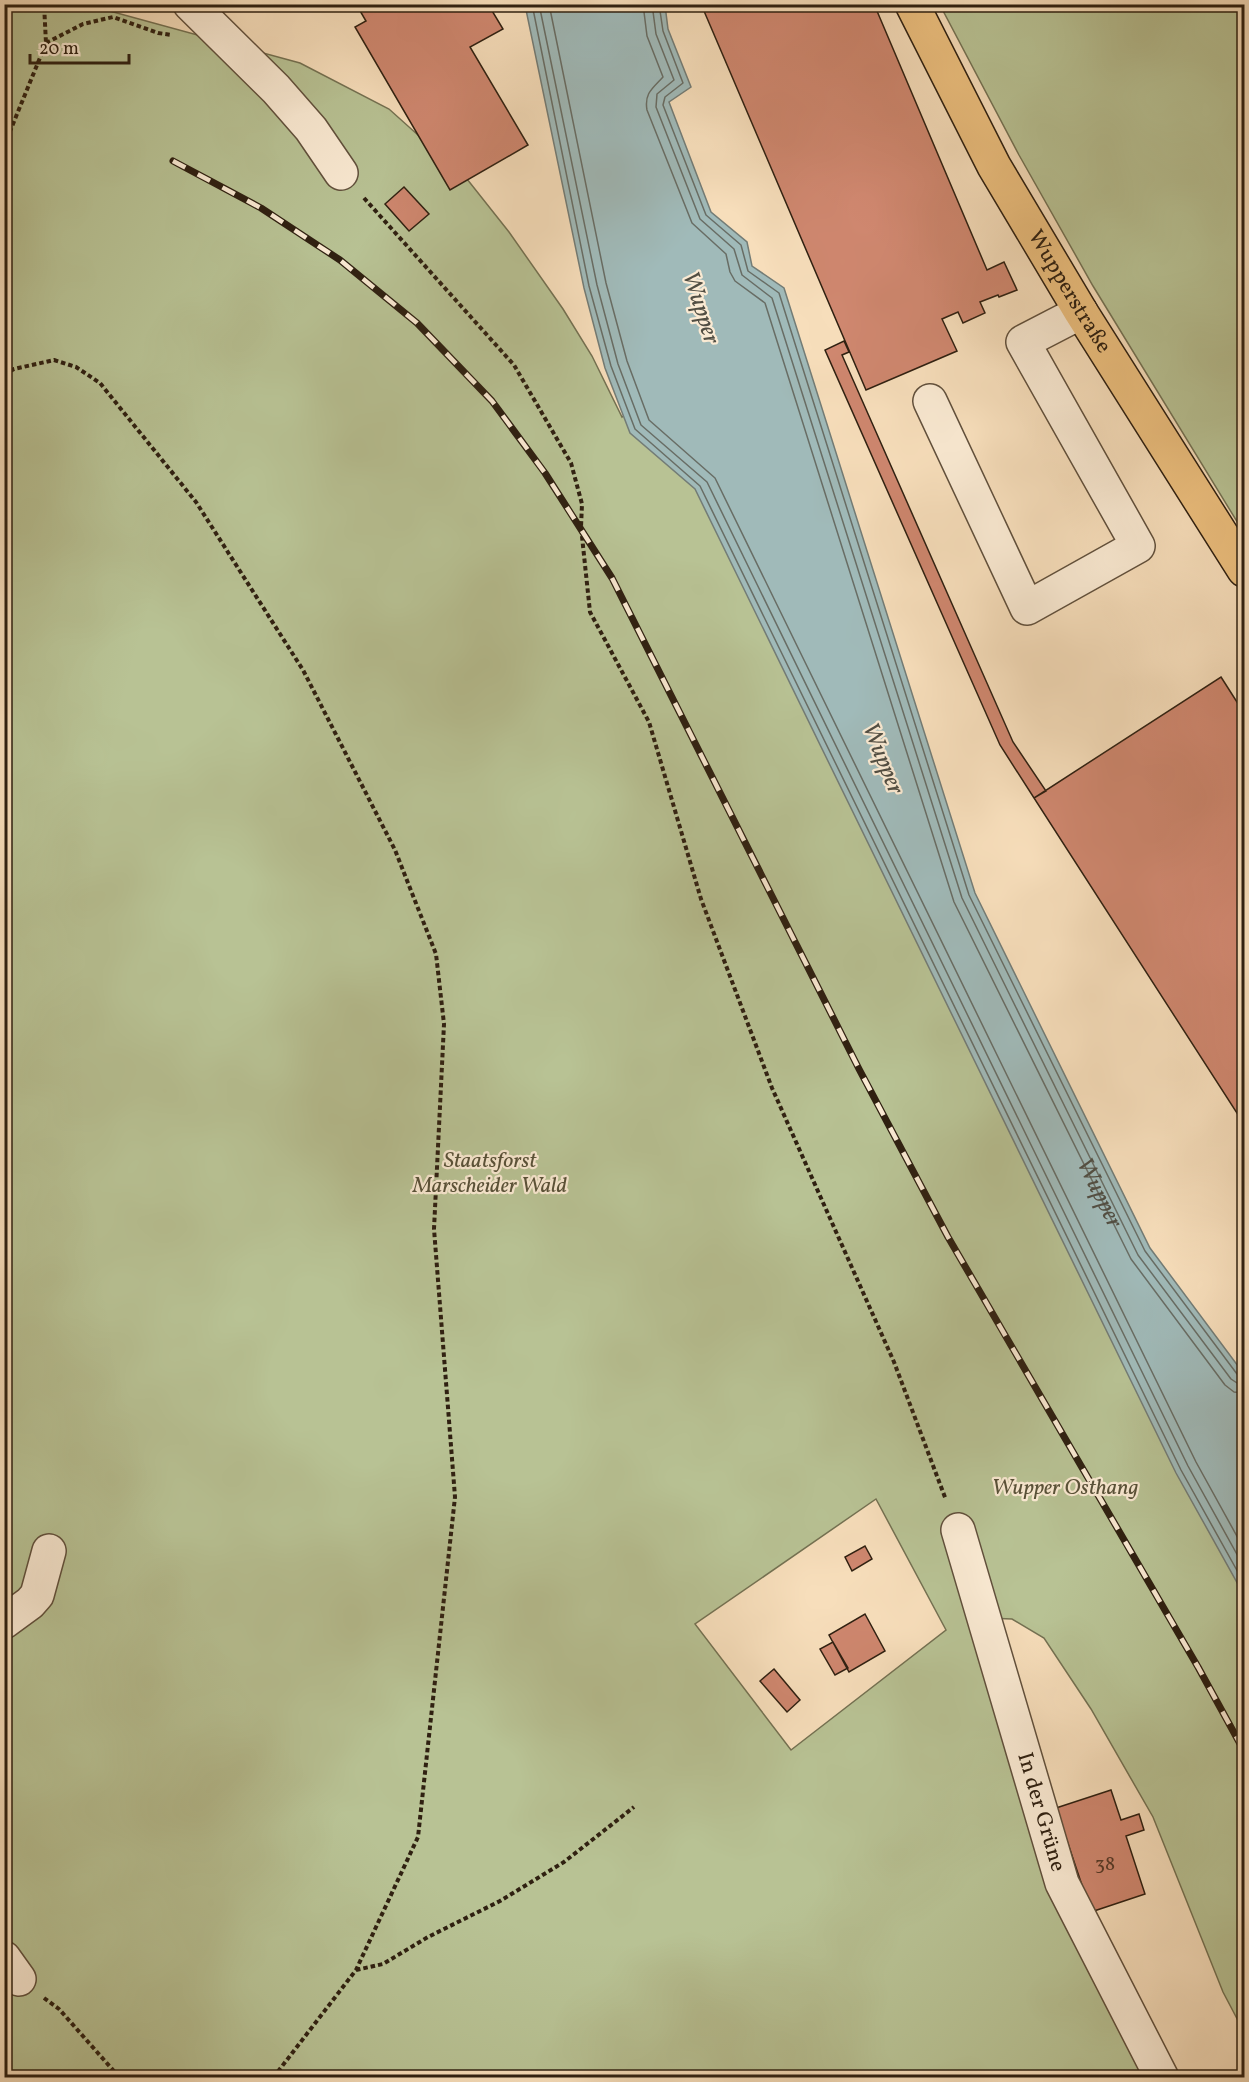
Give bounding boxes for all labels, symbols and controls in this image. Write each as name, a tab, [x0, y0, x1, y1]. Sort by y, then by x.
scale bar	[30, 27, 129, 65]
text: 20 m	[39, 37, 79, 62]
street label: Wupperstraße	[1020, 224, 1119, 359]
water label: Wupper	[672, 267, 728, 350]
water label: Wupper	[852, 718, 912, 801]
park label: Staatsforst Marscheider Wald	[412, 1146, 568, 1202]
water label: Wupper	[1067, 1152, 1131, 1235]
park label: Wupper Osthang	[992, 1473, 1139, 1504]
street label: In der Grüne	[1009, 1749, 1073, 1875]
house number: 38	[1095, 1851, 1115, 1879]

